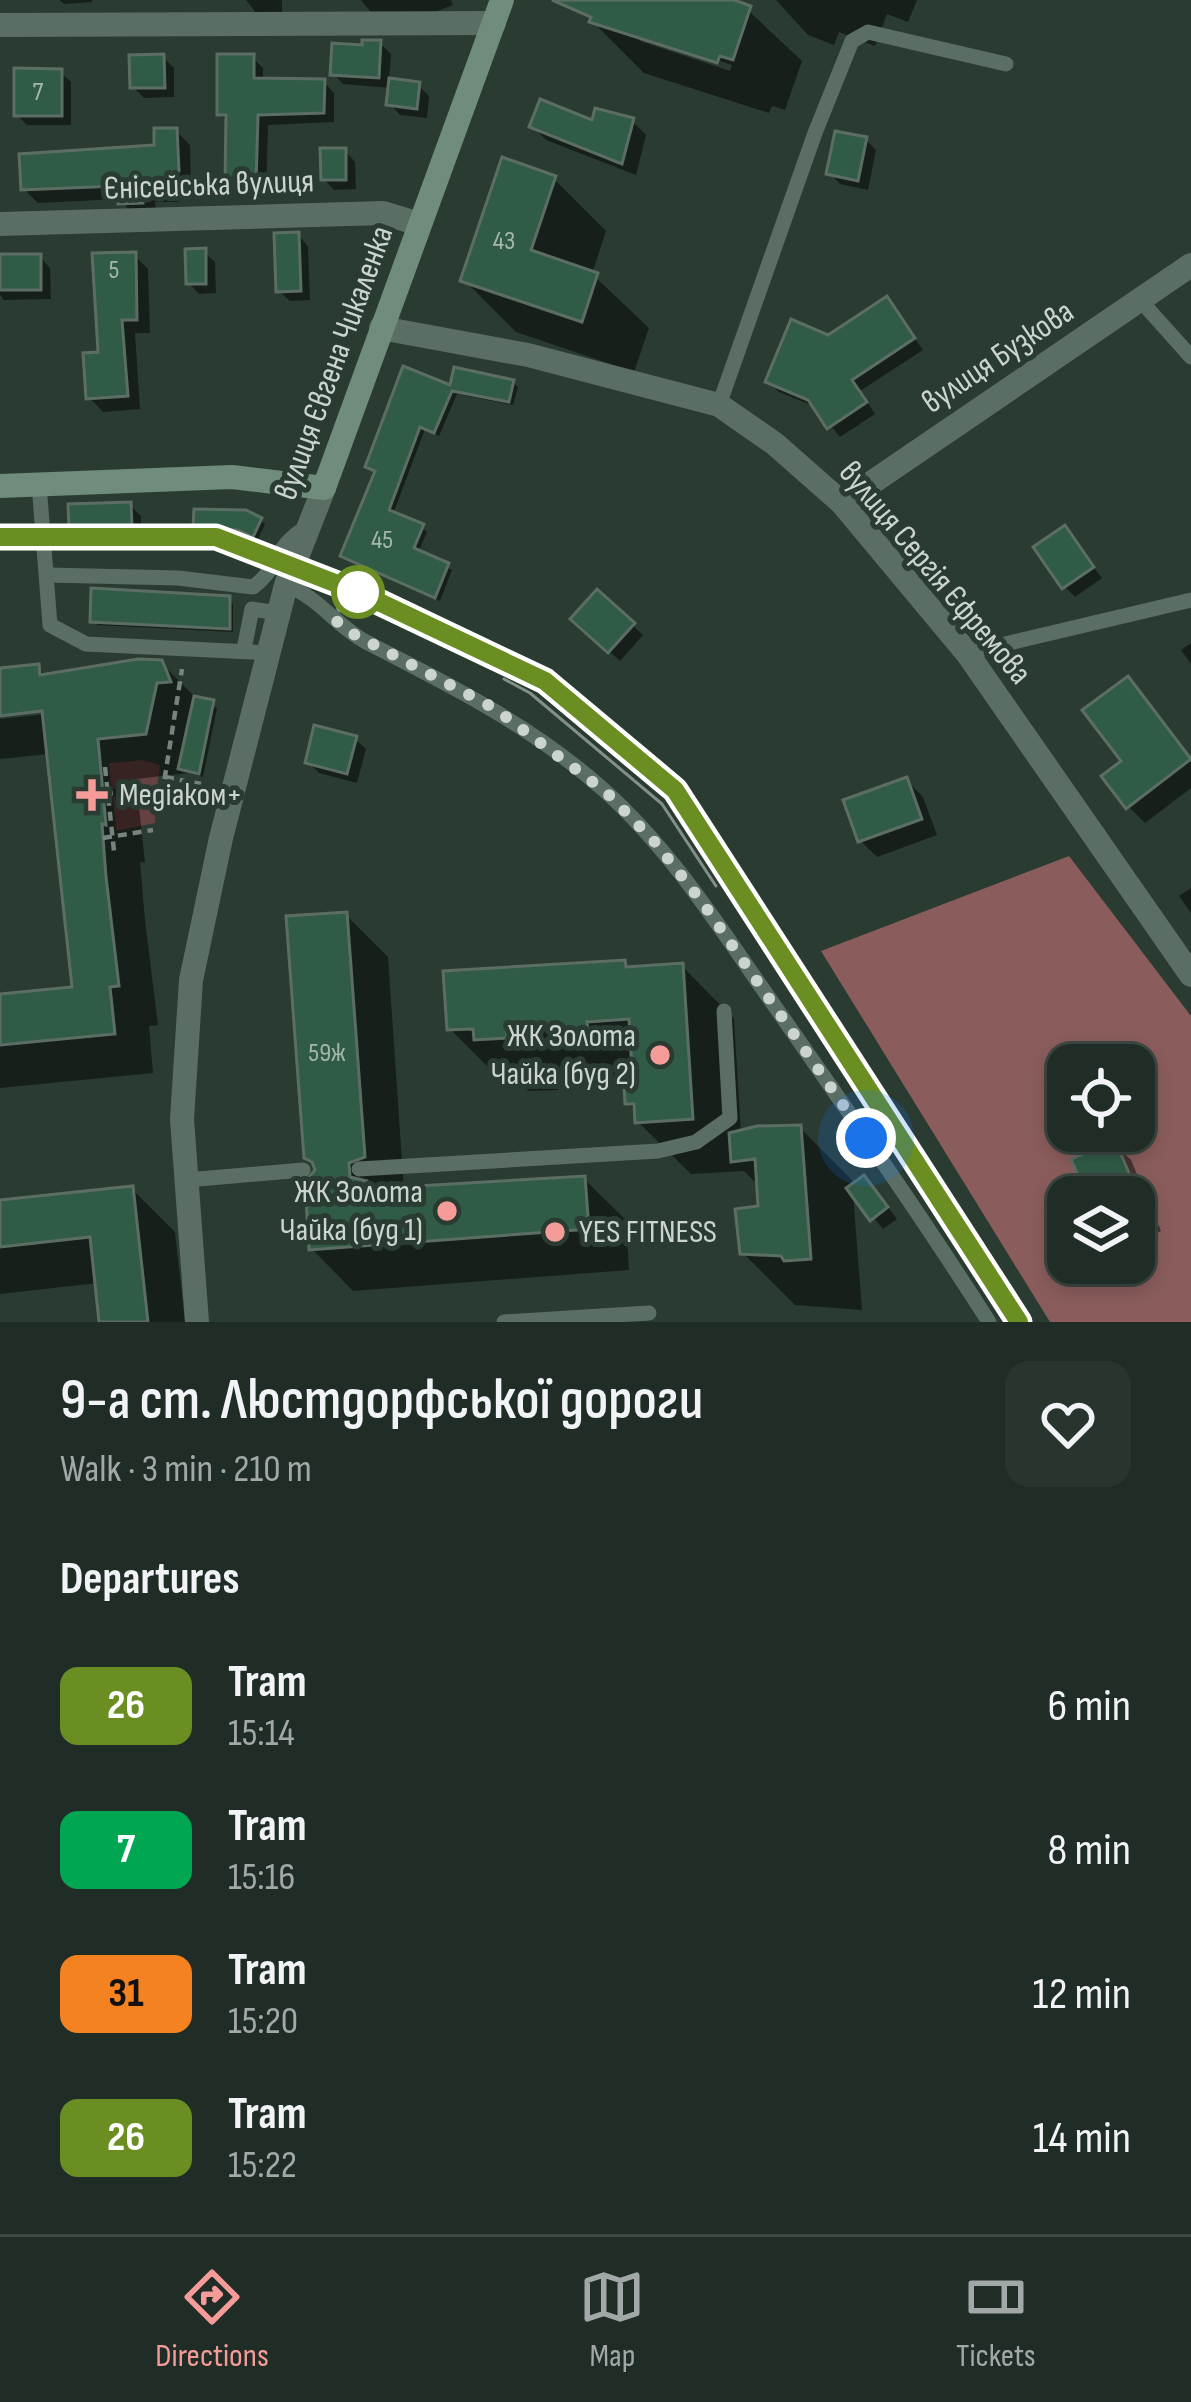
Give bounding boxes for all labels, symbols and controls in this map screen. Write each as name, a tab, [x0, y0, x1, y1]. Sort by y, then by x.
house number: 7	[33, 76, 44, 108]
street label: Єнісейська вулиця	[103, 161, 315, 209]
street label: вулиця Євгена Чикаленка	[266, 221, 402, 505]
house number: 43	[493, 225, 515, 257]
house number: 5	[109, 254, 119, 286]
street label: вулиця Бузкова	[915, 292, 1081, 422]
street label: вулиця Сергія Єфремова	[830, 453, 1040, 693]
house number: 45	[371, 524, 393, 556]
unlabelled marker	[333, 567, 383, 617]
place label: Медіаком+	[119, 775, 242, 815]
marker: Медіаком+	[76, 779, 108, 811]
place label: ЖК Золота Чайка (буд 2)	[490, 1016, 636, 1094]
house number: 59ж	[308, 1037, 346, 1069]
marker: ЖК Золота Чайка (буд 2)	[647, 1042, 673, 1068]
map controls	[1047, 1044, 1155, 1284]
button: locate	[1047, 1044, 1155, 1152]
your location	[836, 1108, 896, 1168]
place label: ЖК Золота Чайка (буд 1)	[279, 1172, 423, 1250]
button: layers	[1047, 1176, 1155, 1284]
marker: ЖК Золота Чайка (буд 1)	[434, 1198, 460, 1224]
place label: YES FITNESS	[579, 1212, 717, 1252]
marker: YES FITNESS	[542, 1219, 568, 1245]
button: heart	[1005, 1361, 1131, 1487]
text: 9-а ст. Люстдорфської дороги	[60, 1367, 703, 1435]
text: Walk · 3 min · 210 m	[60, 1446, 312, 1493]
text: Departures	[60, 1552, 239, 1607]
text: Tram	[228, 1655, 307, 1710]
text: 6 min	[1048, 1679, 1131, 1734]
text: 26	[107, 1680, 145, 1731]
text: 15:14	[228, 1710, 295, 1757]
text: Tram	[228, 1799, 307, 1854]
text: 8 min	[1048, 1823, 1131, 1878]
text: 7	[117, 1824, 135, 1875]
text: 15:16	[228, 1854, 295, 1901]
text: Tram	[228, 1943, 307, 1998]
text: 12 min	[1033, 1967, 1131, 2022]
text: 31	[108, 1968, 144, 2019]
text: 15:20	[228, 1998, 298, 2045]
text: Tram	[228, 2087, 307, 2142]
text: 14 min	[1033, 2111, 1131, 2166]
text: 26	[107, 2112, 145, 2163]
text: 15:22	[228, 2142, 297, 2189]
tab: Directions	[155, 2264, 269, 2376]
tab: Map	[579, 2264, 645, 2376]
tab: Tickets	[956, 2264, 1036, 2376]

